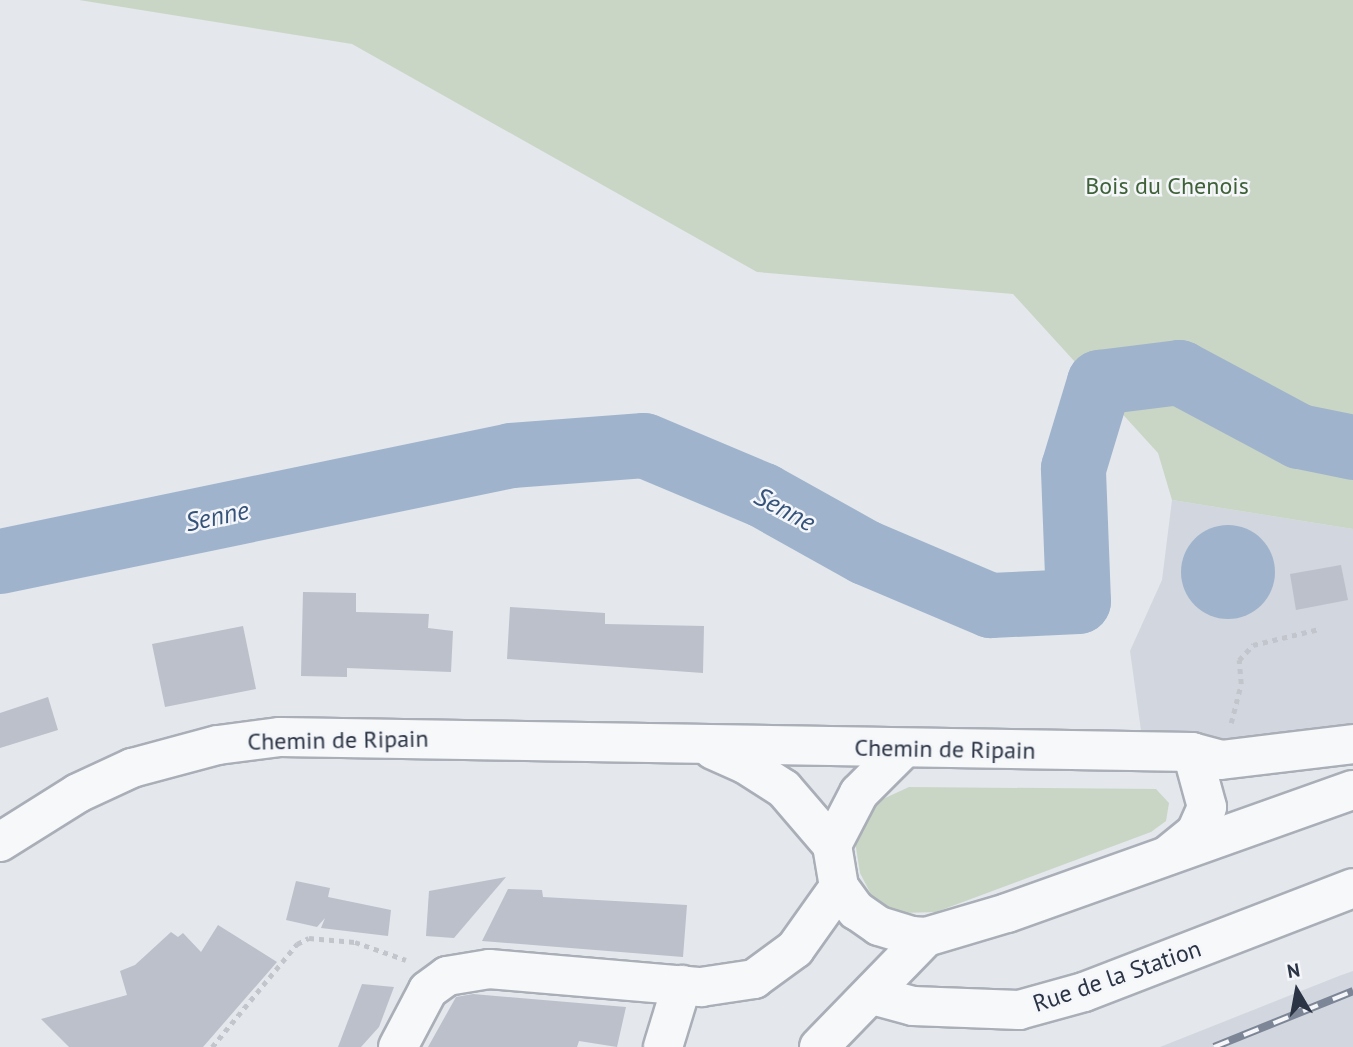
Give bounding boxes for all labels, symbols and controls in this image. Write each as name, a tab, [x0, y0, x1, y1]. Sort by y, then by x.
park label: Bois du Chenois	[1085, 172, 1249, 200]
water label: Senne	[749, 480, 821, 538]
water label: Senne	[182, 494, 252, 538]
street label: Chemin de Ripain	[247, 724, 429, 756]
street label: Chemin de Ripain	[854, 733, 1036, 765]
street label: Rue de la Station	[1029, 934, 1205, 1018]
north arrow	[1262, 956, 1332, 1026]
text: N	[1285, 957, 1302, 983]

